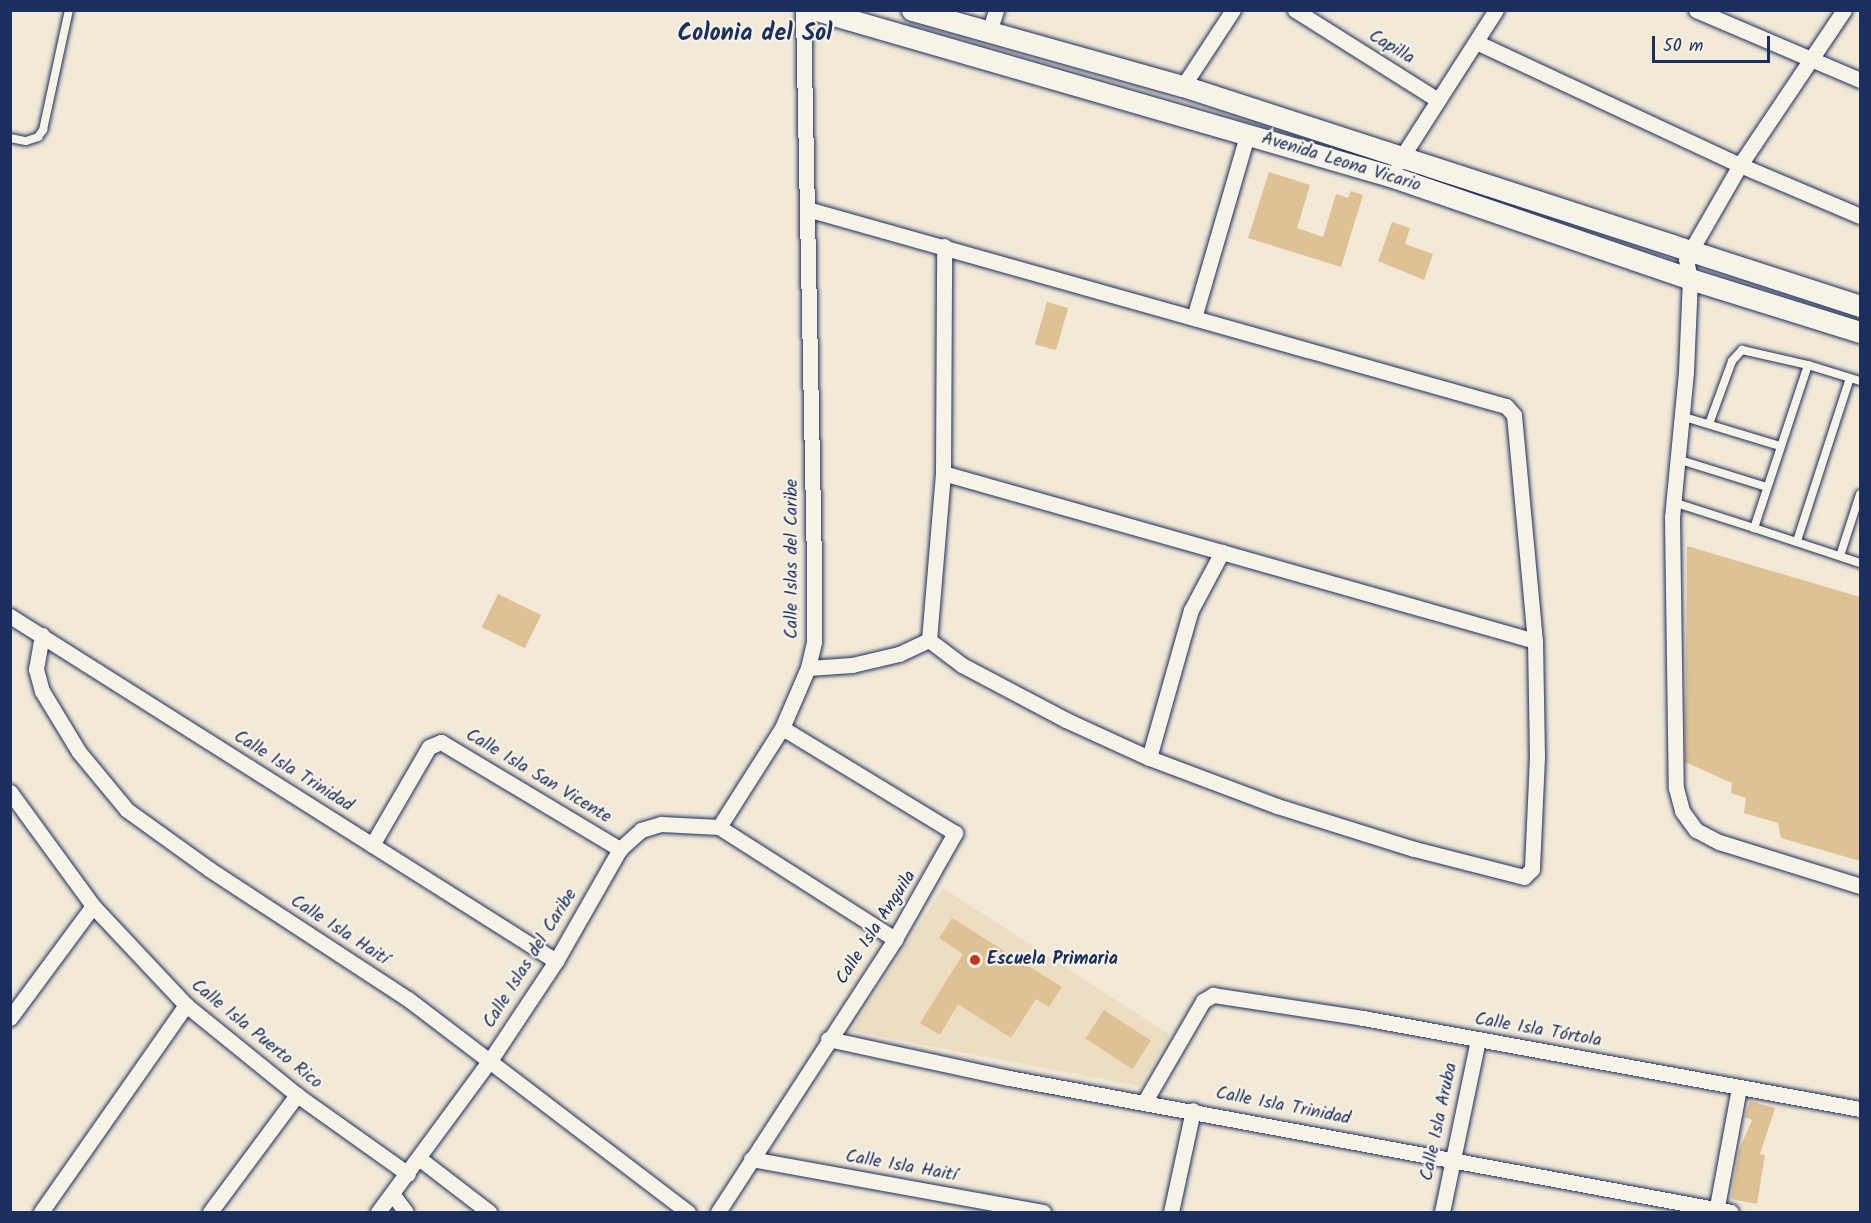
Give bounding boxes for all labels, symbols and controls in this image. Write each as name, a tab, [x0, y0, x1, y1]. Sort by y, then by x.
district label: Colonia del Sol	[678, 20, 832, 48]
scale bar	[1655, 24, 1774, 62]
street label: Capilla	[1364, 26, 1418, 70]
text: 50 m	[1663, 32, 1703, 61]
street label: Avenida Leona Vicario	[1259, 129, 1423, 197]
street label: Calle Islas del Caribe	[782, 479, 804, 639]
street label: Calle Isla San Vicente	[461, 725, 615, 829]
street label: Calle Isla Trinidad	[229, 727, 357, 817]
street label: Calle Isla Anguila	[832, 867, 922, 989]
street label: Calle Islas del Caribe	[479, 885, 583, 1033]
street label: Calle Isla Haití	[286, 891, 392, 971]
place label: Escuela Primaria	[987, 949, 1118, 971]
marker: Escuela Primaria	[968, 953, 982, 967]
street label: Calle Isla Puerto Rico	[186, 975, 326, 1095]
street label: Calle Isla Tórtola	[1473, 1009, 1603, 1053]
street label: Calle Isla Aruba	[1417, 1061, 1463, 1183]
street label: Calle Isla Trinidad	[1214, 1083, 1352, 1131]
street label: Calle Isla Haití	[844, 1147, 958, 1187]

